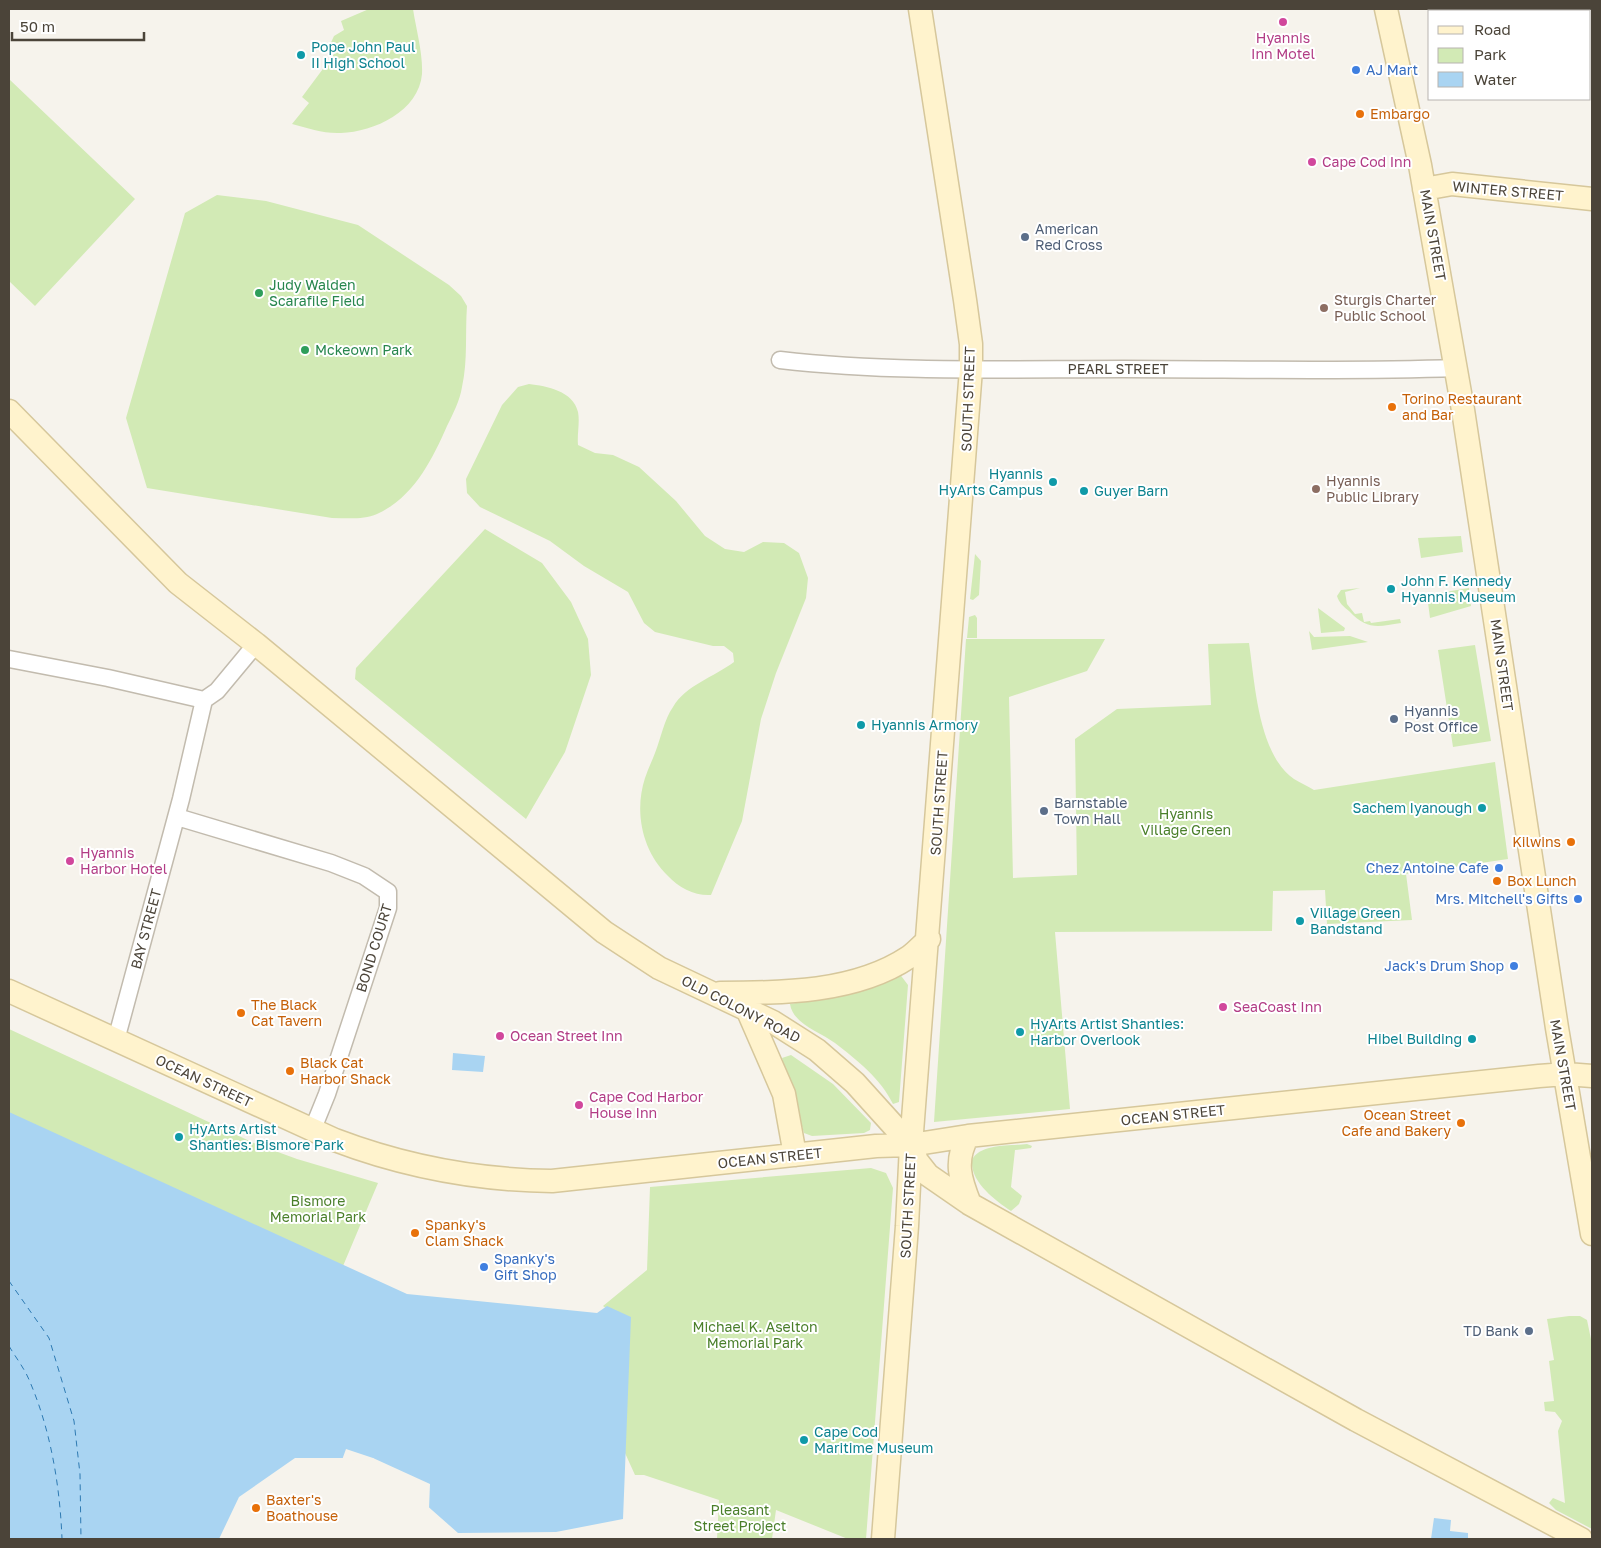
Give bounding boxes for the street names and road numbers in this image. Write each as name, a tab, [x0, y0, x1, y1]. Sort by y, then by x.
street label: WINTER STREET	[1452, 177, 1565, 204]
street label: MAIN STREET	[1417, 188, 1450, 282]
street label: SOUTH STREET	[957, 346, 978, 452]
street label: PEARL STREET	[1067, 360, 1169, 377]
street label: MAIN STREET	[1488, 618, 1517, 712]
street label: SOUTH STREET	[926, 750, 951, 856]
street label: BAY STREET	[127, 887, 164, 971]
street label: BOND COURT	[352, 901, 395, 994]
street label: OLD COLONY ROAD	[679, 971, 804, 1046]
street label: MAIN STREET	[1547, 1018, 1580, 1112]
street label: OCEAN STREET	[153, 1051, 256, 1111]
street label: OCEAN STREET	[1120, 1101, 1226, 1128]
street label: OCEAN STREET	[717, 1144, 823, 1171]
street label: SOUTH STREET	[896, 1153, 919, 1259]

